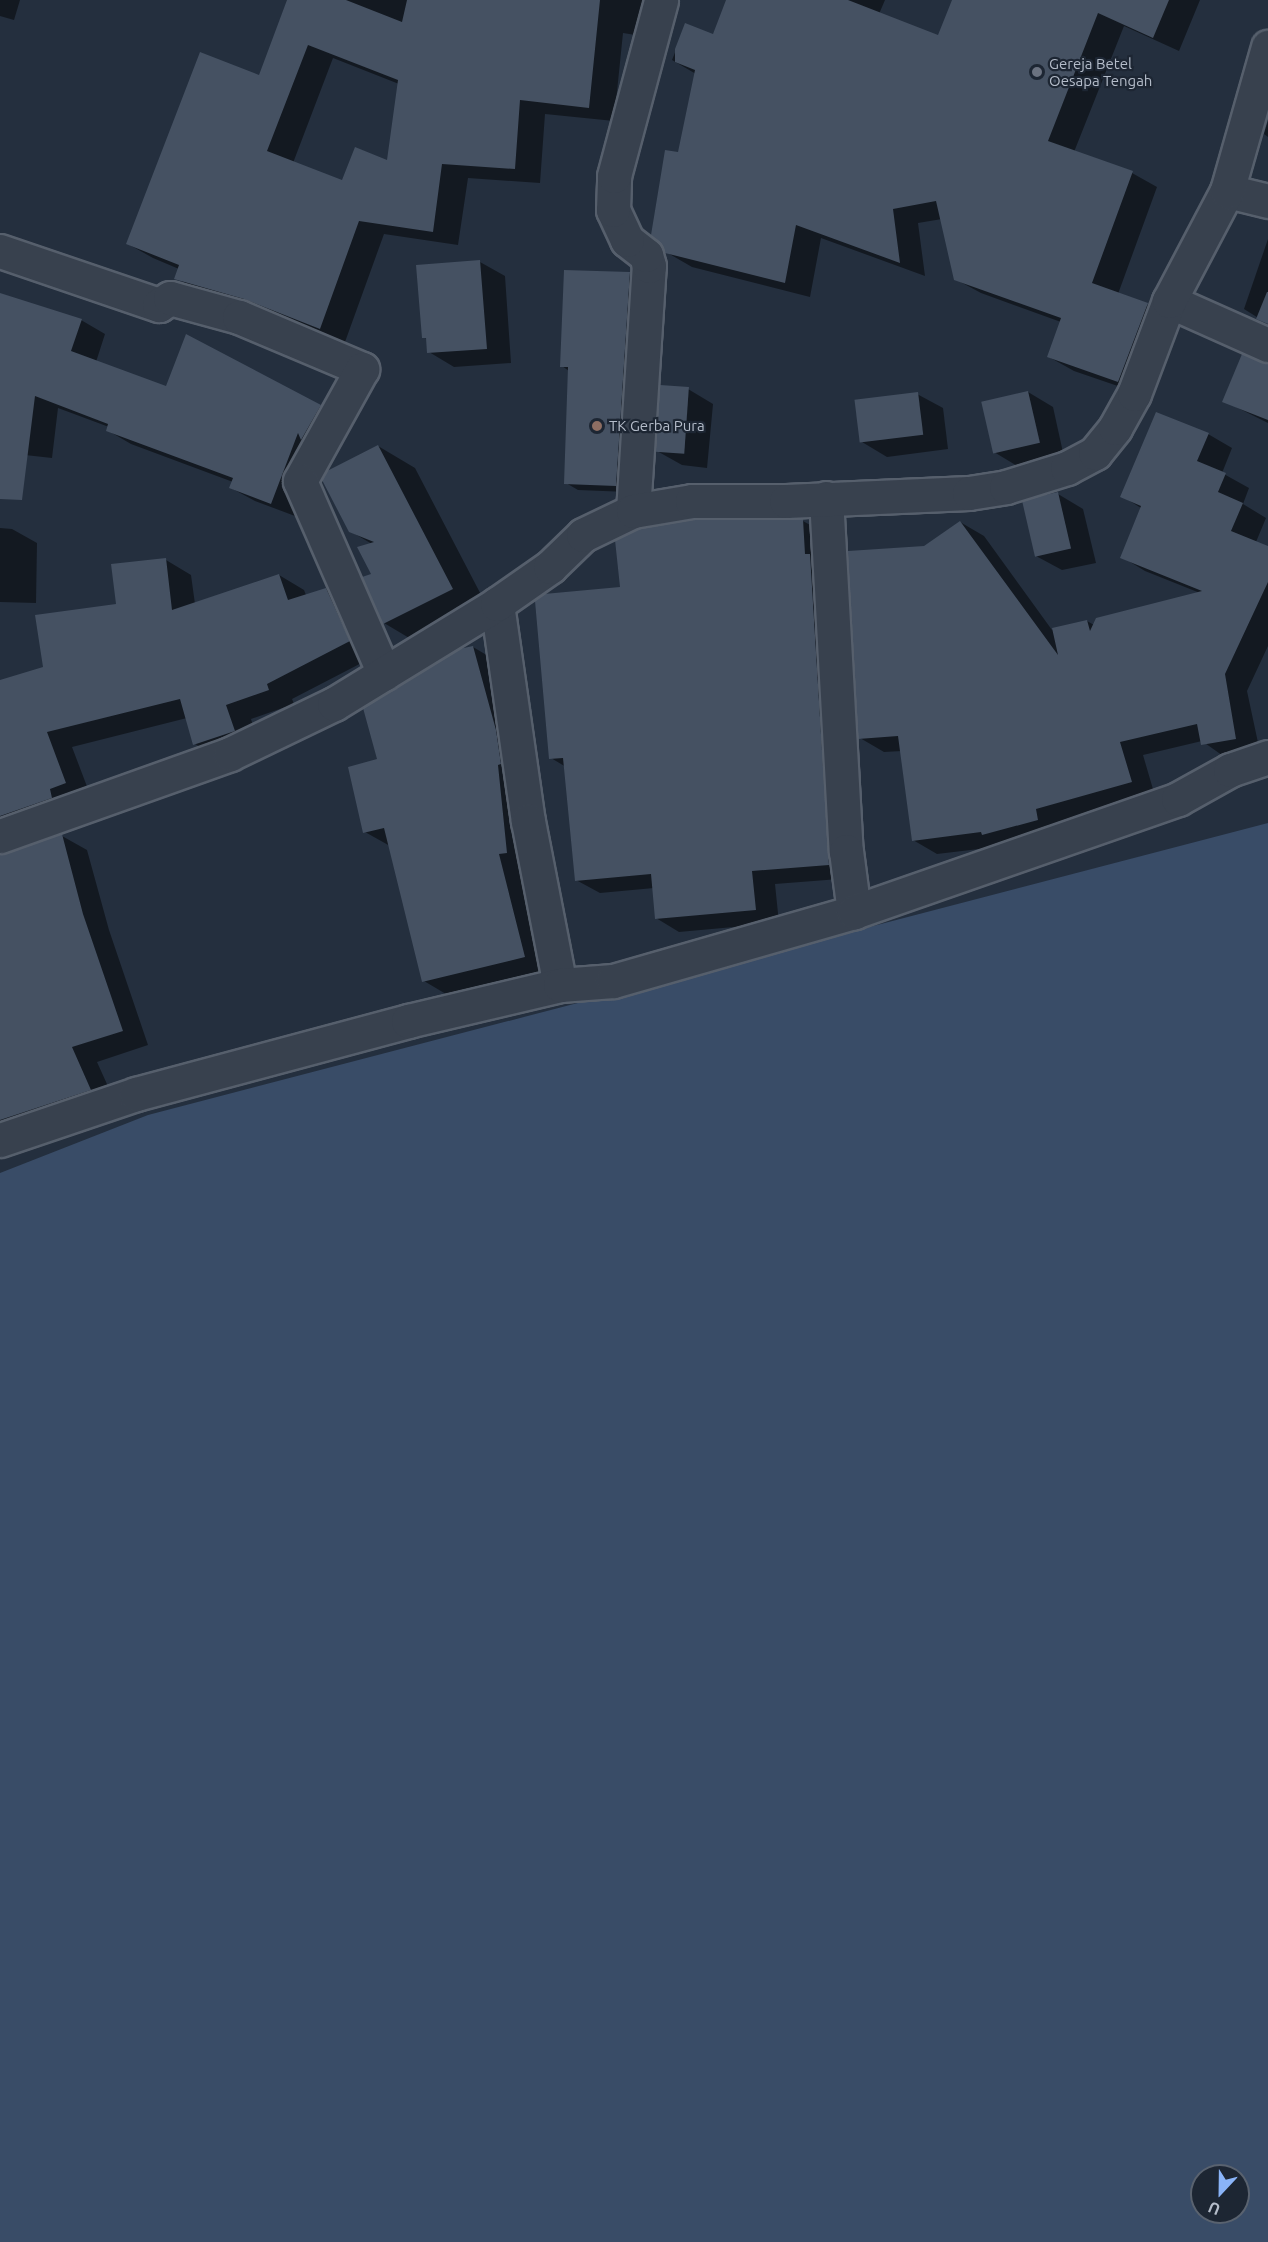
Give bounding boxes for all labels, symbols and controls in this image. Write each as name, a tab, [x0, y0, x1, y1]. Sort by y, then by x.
place label: Gereja Betel Oesapa Tengah	[1049, 54, 1152, 89]
marker: Gereja Betel Oesapa Tengah	[1030, 65, 1044, 79]
place label: TK Gerba Pura	[609, 417, 705, 435]
marker: TK Gerba Pura	[590, 419, 604, 433]
north arrow	[1190, 2164, 1250, 2224]
text: U	[1205, 2198, 1223, 2219]

